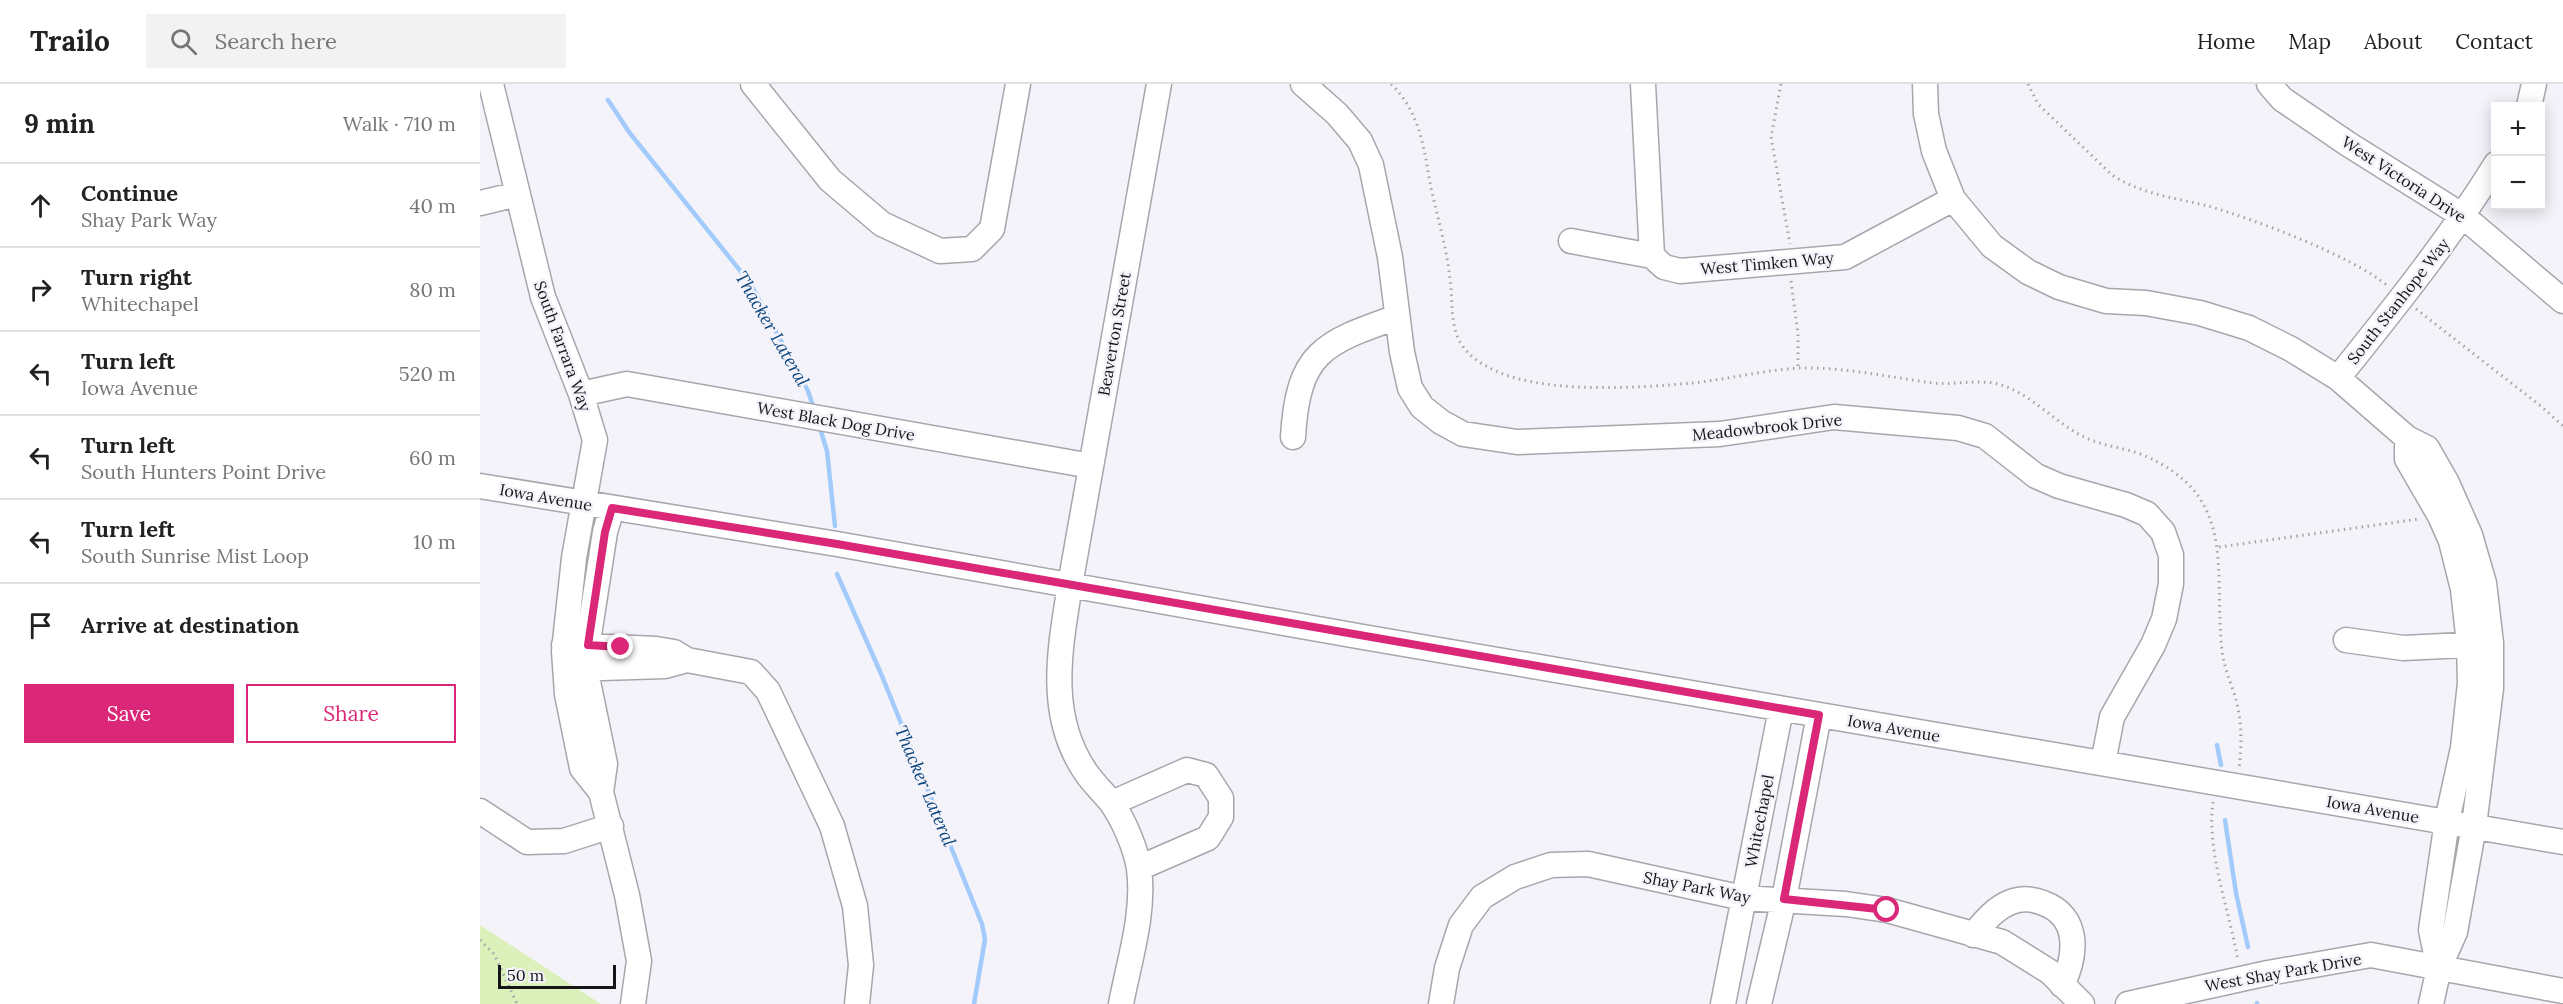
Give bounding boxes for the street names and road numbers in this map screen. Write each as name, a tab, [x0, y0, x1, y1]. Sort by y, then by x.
street label: West Victoria Drive	[2338, 131, 2470, 227]
street label: South Stanhope Way	[2343, 234, 2454, 368]
street label: West Timken Way	[1700, 247, 1835, 279]
street label: Beaverton Street	[1093, 270, 1135, 397]
street label: South Farrara Way	[530, 278, 596, 415]
street label: West Black Dog Drive	[756, 397, 917, 445]
street label: Meadowbrook Drive	[1691, 409, 1843, 445]
street label: Iowa Avenue	[498, 479, 594, 515]
street label: Iowa Avenue	[1846, 710, 1942, 746]
street label: Whitechapel	[1740, 773, 1778, 869]
street label: Iowa Avenue	[2325, 791, 2421, 827]
street label: Shay Park Way	[1642, 867, 1753, 907]
street label: West Shay Park Drive	[2203, 948, 2363, 996]

